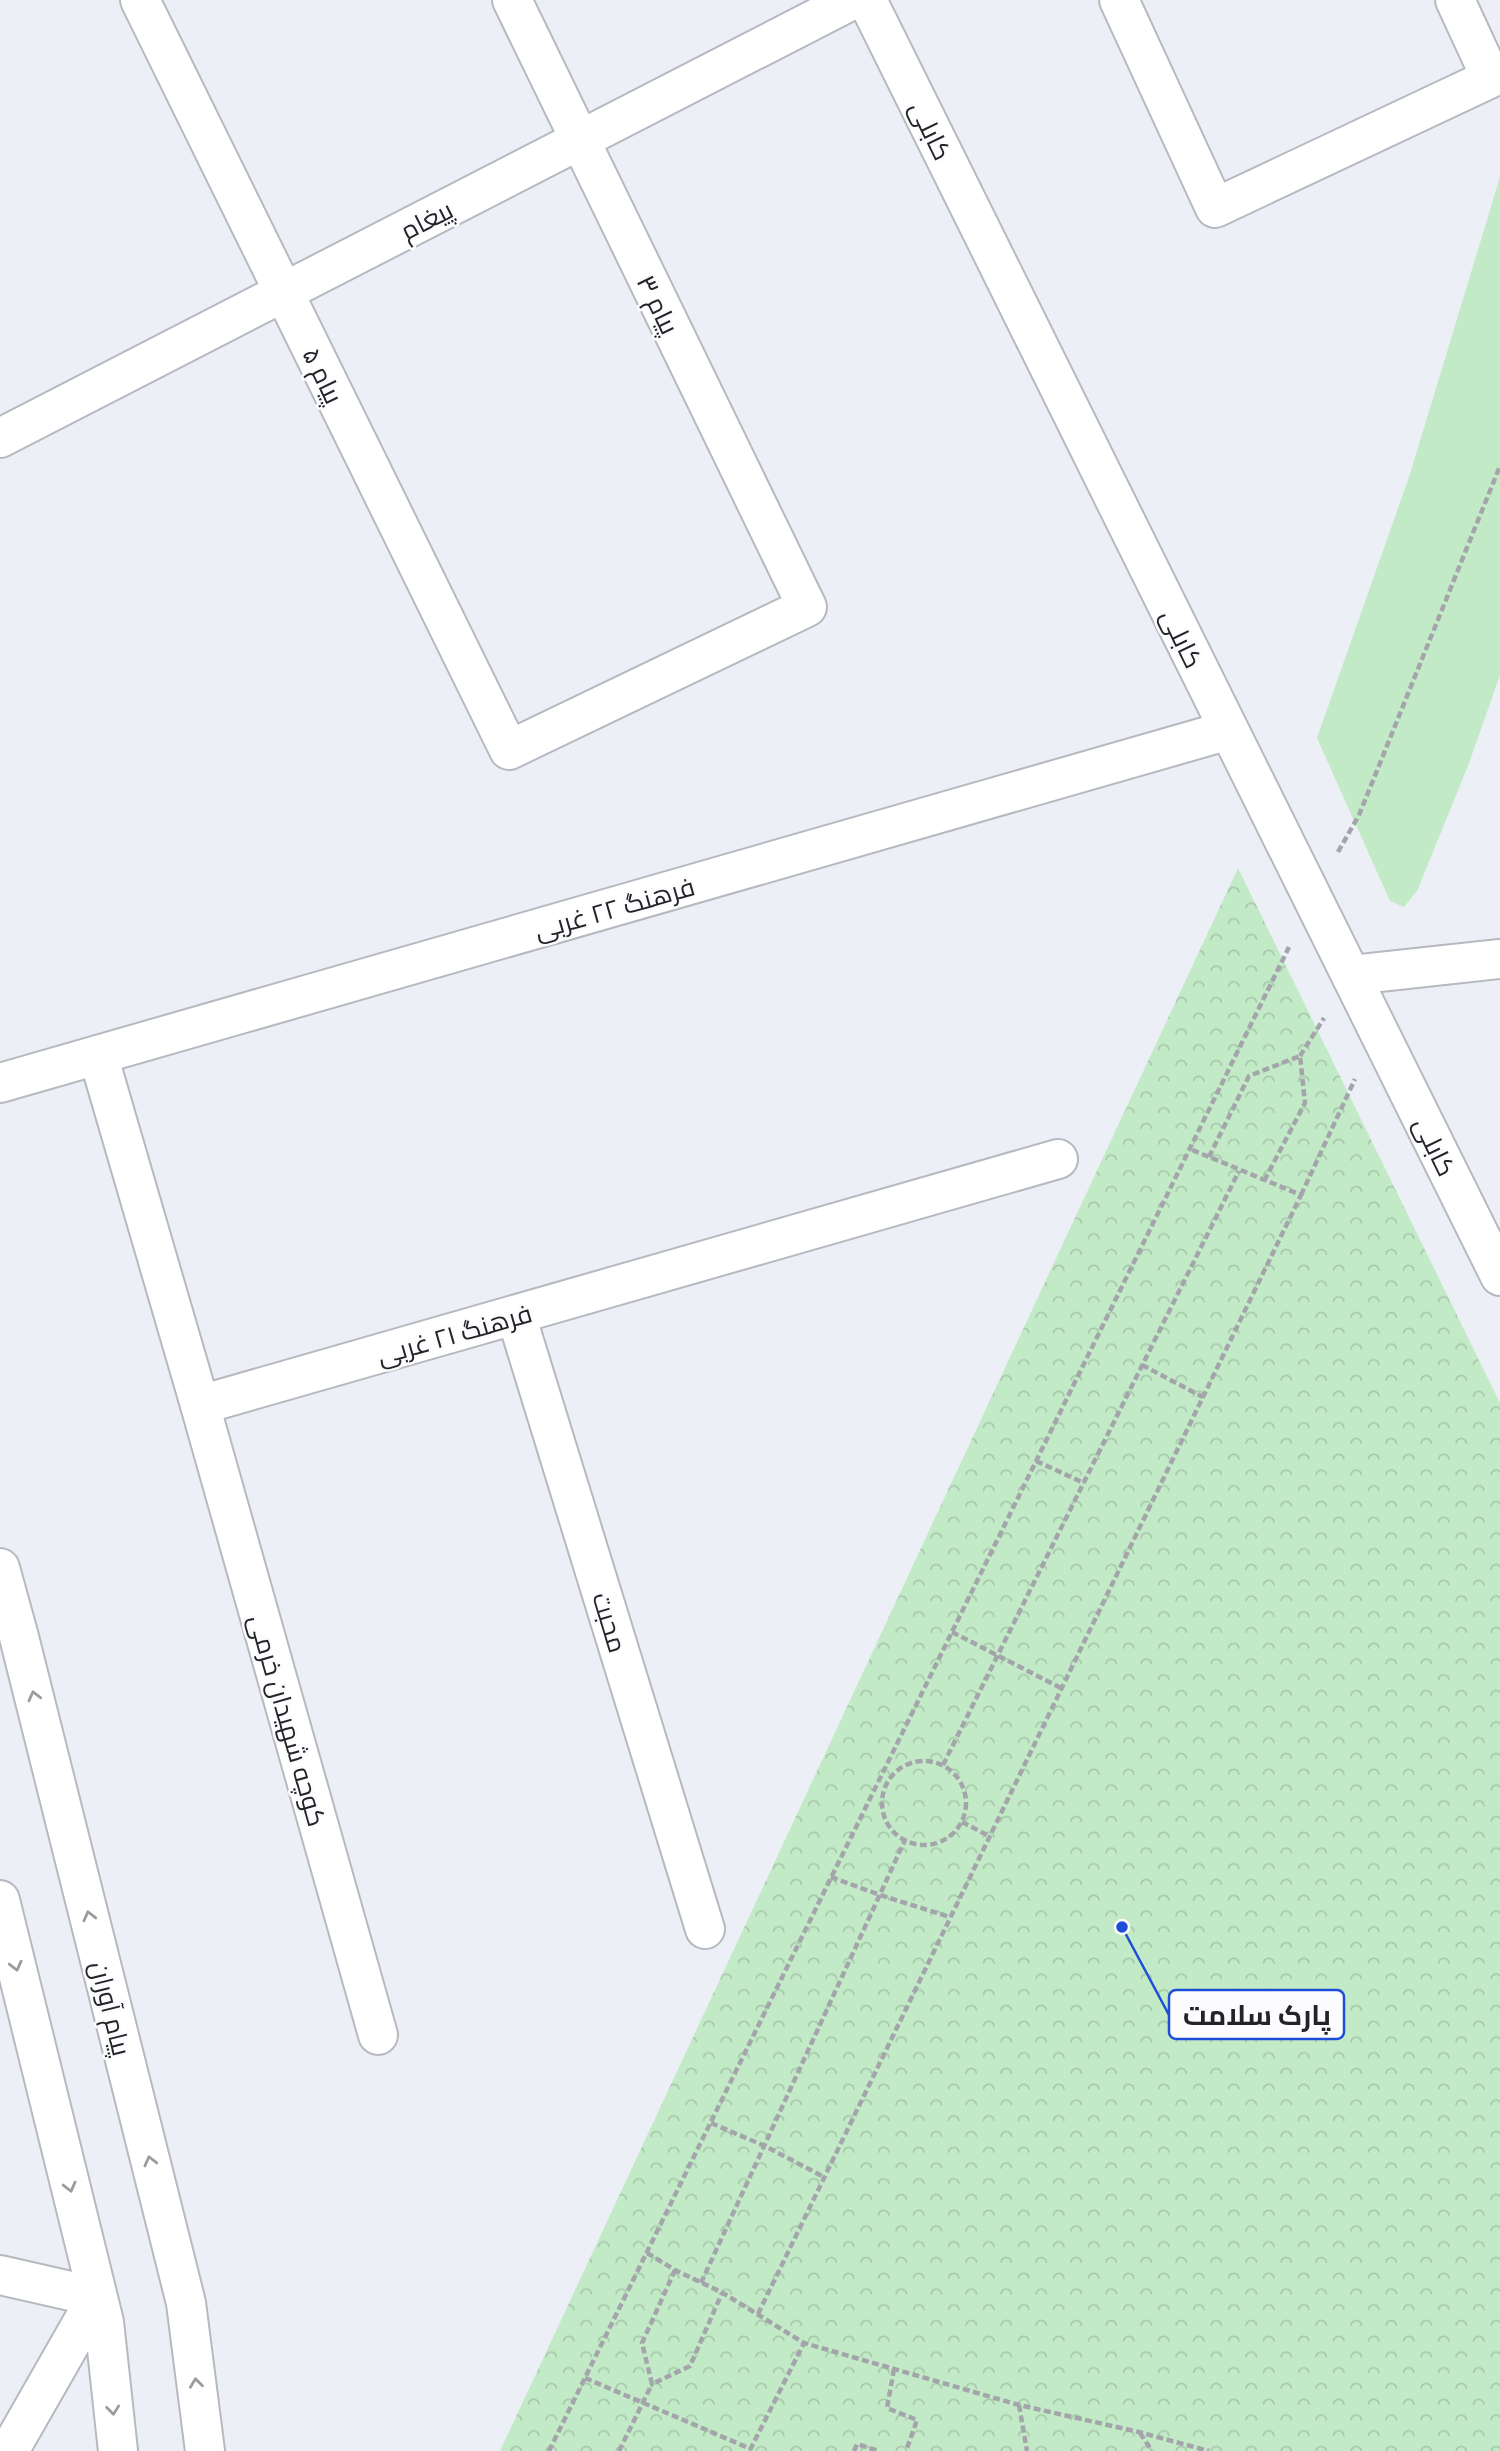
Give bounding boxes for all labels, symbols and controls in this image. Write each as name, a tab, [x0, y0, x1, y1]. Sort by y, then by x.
street label: کابلی	[903, 95, 959, 165]
street label: پیغام	[394, 193, 459, 249]
street label: پیام ۳	[628, 269, 687, 340]
street label: پیام ۵	[294, 342, 351, 410]
street label: کابلی	[1154, 603, 1210, 673]
street label: فرهنگ ۲۲ غربی	[530, 869, 698, 947]
street label: کابلی	[1407, 1111, 1463, 1181]
street label: فرهنگ ۲۱ غربی	[373, 1296, 536, 1372]
street label: محبت	[587, 1588, 635, 1656]
street label: کوچه شهیدان خرمی	[241, 1611, 334, 1830]
one-way arrow	[28, 1690, 42, 1702]
one-way arrow	[83, 1910, 97, 1922]
street label: پیام آوران	[81, 1957, 139, 2060]
one-way arrow	[8, 1960, 22, 1972]
callout: پارک سلامت	[1169, 1990, 1344, 2039]
text: پارک سلامت	[1183, 1997, 1331, 2035]
one-way arrow	[144, 2155, 158, 2167]
one-way arrow	[62, 2181, 77, 2193]
one-way arrow	[188, 2377, 203, 2389]
one-way arrow	[105, 2405, 120, 2416]

